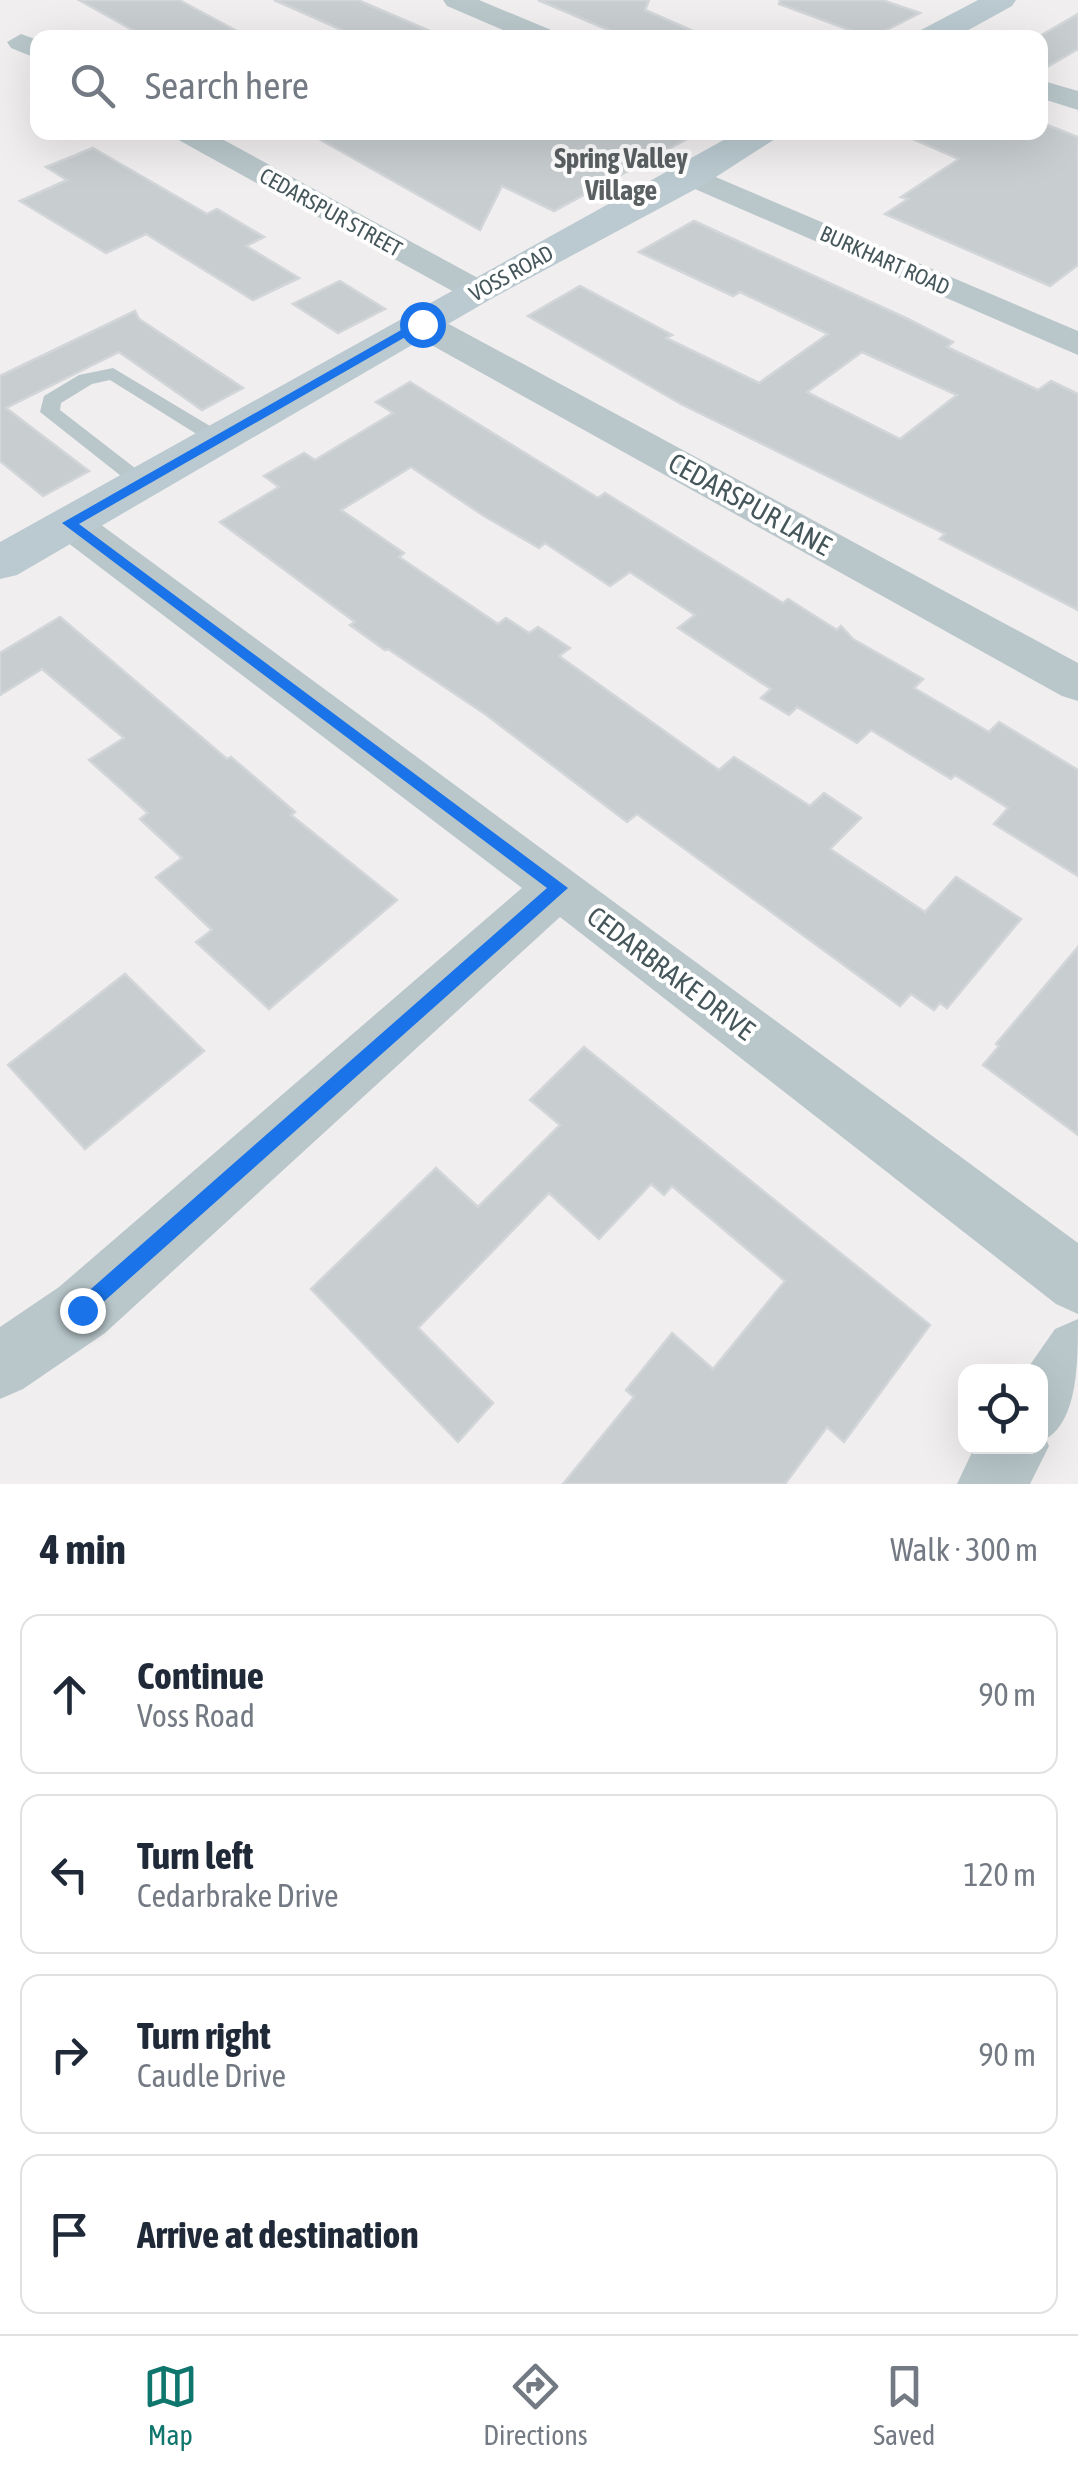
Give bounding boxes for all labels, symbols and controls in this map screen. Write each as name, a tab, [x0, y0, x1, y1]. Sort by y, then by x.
search box	[30, 30, 1048, 140]
icon: search	[65, 58, 120, 113]
text: Search here	[145, 64, 309, 107]
district label: Spring Valley Village	[554, 142, 688, 206]
street label: CEDARSPUR STREET	[255, 162, 407, 262]
street label: BURKHART ROAD	[816, 220, 954, 300]
street label: VOSS ROAD	[465, 239, 557, 307]
route start	[400, 302, 446, 348]
street label: CEDARSPUR LANE	[663, 446, 837, 562]
street label: CEDARBRAKE DRIVE	[581, 900, 761, 1046]
route end	[60, 1288, 106, 1334]
map controls	[958, 1364, 1048, 1454]
button: locate	[958, 1364, 1048, 1454]
text: 4 min	[40, 1525, 126, 1573]
text: Walk · 300 m	[890, 1531, 1038, 1568]
text: Continue	[137, 1654, 264, 1697]
icon: ahead	[42, 1667, 97, 1722]
text: 90 m	[978, 1676, 1036, 1713]
text: Voss Road	[137, 1697, 255, 1734]
text: Turn left	[137, 1834, 253, 1877]
icon: left	[42, 1847, 97, 1902]
text: 120 m	[963, 1856, 1036, 1893]
text: Cedarbrake Drive	[137, 1877, 339, 1914]
text: Turn right	[137, 2014, 271, 2057]
icon: right	[42, 2027, 97, 2082]
text: 90 m	[978, 2036, 1036, 2073]
text: Caudle Drive	[137, 2057, 286, 2094]
icon: arrive	[42, 2207, 97, 2262]
text: Arrive at destination	[137, 2213, 419, 2256]
tab: Map	[143, 2359, 198, 2451]
tab: Directions	[483, 2359, 588, 2451]
tab: Saved	[873, 2359, 935, 2451]

